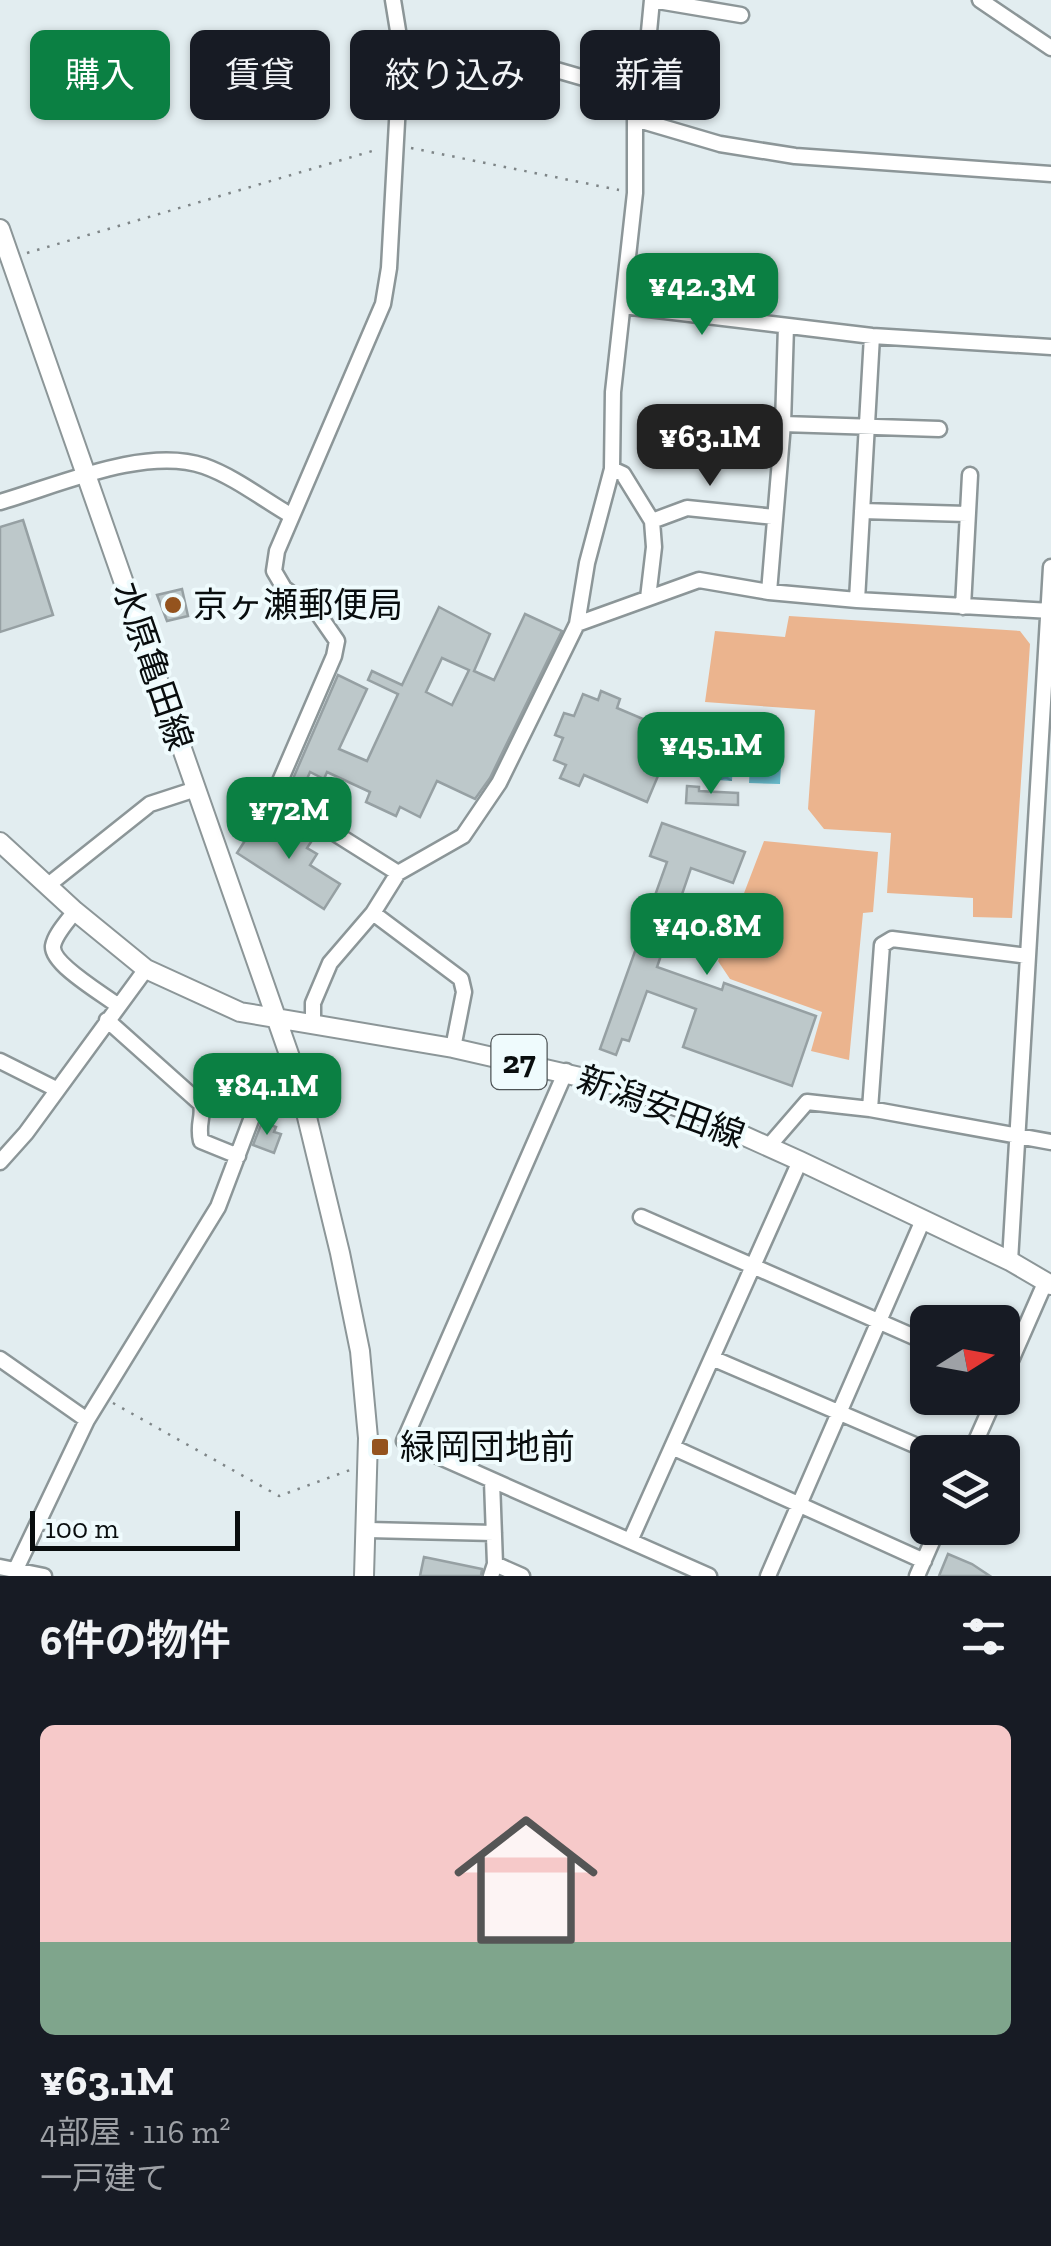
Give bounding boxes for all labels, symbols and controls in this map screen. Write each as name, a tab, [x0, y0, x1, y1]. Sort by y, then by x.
chip: 購入	[30, 30, 170, 120]
chip: 賃貸	[190, 30, 330, 120]
chip: 絞り込み	[350, 30, 560, 120]
chip: 新着	[580, 30, 720, 120]
pin: ¥42.3M	[621, 253, 783, 338]
text: ¥42.3M	[648, 266, 756, 304]
pin: ¥63.1M	[629, 404, 791, 489]
text: ¥63.1M	[659, 417, 761, 455]
street label: 水原亀田線	[105, 576, 201, 756]
place label: 京ヶ瀬郵便局	[193, 584, 403, 626]
marker: 京ヶ瀬郵便局	[162, 594, 184, 616]
pin: ¥45.1M	[630, 712, 792, 797]
text: ¥45.1M	[659, 725, 763, 763]
pin: ¥72M	[230, 777, 348, 862]
text: ¥72M	[249, 790, 329, 828]
pin: ¥40.8M	[626, 893, 788, 978]
text: ¥40.8M	[652, 906, 762, 944]
road number: 27	[492, 1035, 546, 1089]
pin: ¥84.1M	[186, 1053, 348, 1138]
street label: 新潟安田線	[572, 1057, 750, 1157]
text: ¥84.1M	[215, 1066, 319, 1104]
north arrow	[910, 1305, 1020, 1415]
map controls	[910, 1305, 1020, 1545]
place label: 緑岡団地前	[400, 1426, 575, 1468]
button: layers	[910, 1435, 1020, 1545]
marker: 緑岡団地前	[369, 1436, 391, 1458]
scale bar	[30, 1506, 240, 1550]
text: 100 m	[45, 1512, 119, 1545]
icon: filters	[956, 1609, 1011, 1664]
text: 6件の物件	[40, 1615, 231, 1666]
icon: home	[436, 1790, 616, 1970]
text: ¥63.1M	[40, 2055, 174, 2106]
text: 4部屋 · 116 m²	[40, 2113, 230, 2151]
text: 一戸建て	[40, 2159, 168, 2197]

